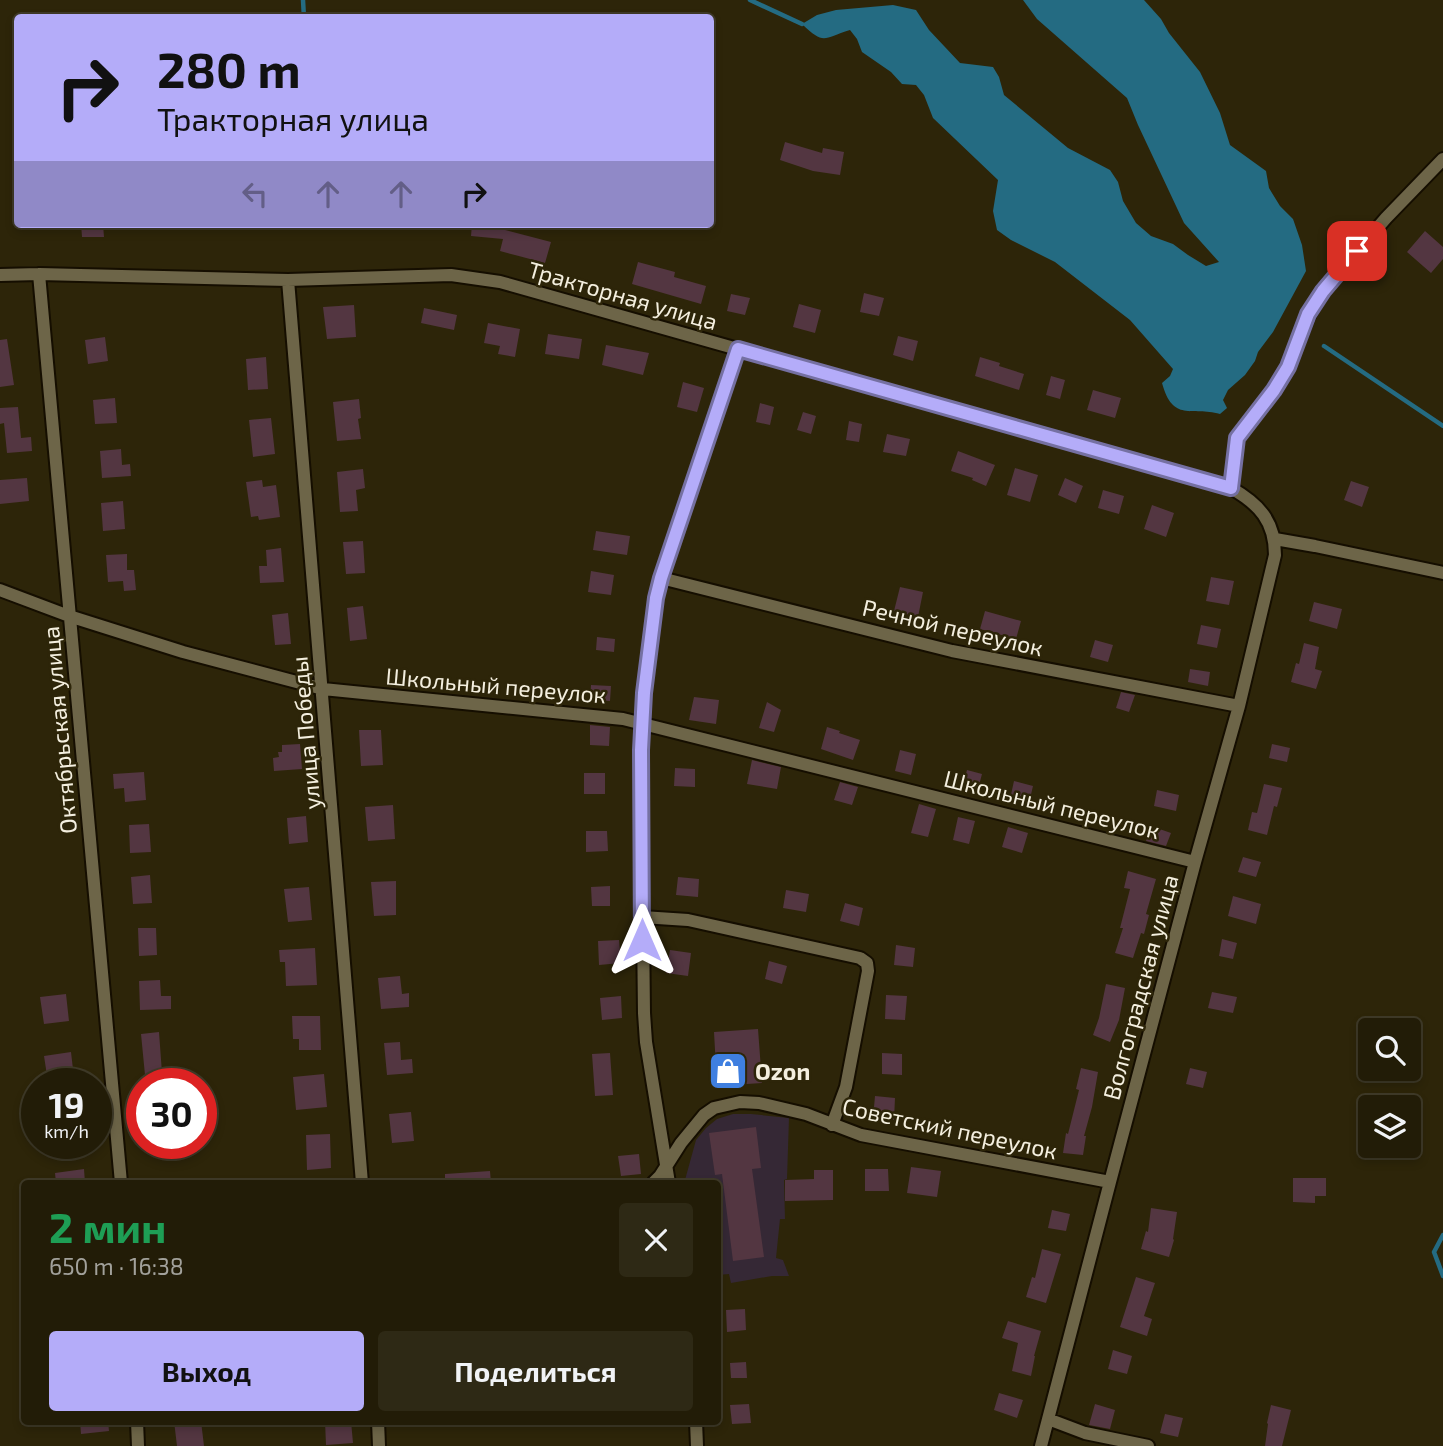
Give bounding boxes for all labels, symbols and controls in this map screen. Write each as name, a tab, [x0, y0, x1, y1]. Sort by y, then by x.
text: 280 m	[157, 39, 301, 98]
icon: right	[42, 42, 133, 133]
text: Тракторная улица	[157, 99, 429, 137]
icon: left	[236, 175, 274, 213]
icon: ahead	[309, 175, 347, 213]
icon: ahead	[382, 175, 420, 213]
icon: right	[455, 175, 493, 213]
pin	[1327, 221, 1387, 281]
icon: arrive	[1338, 232, 1376, 270]
street label: Тракторная улица	[525, 255, 721, 336]
street label: Речной переулок	[860, 593, 1046, 662]
street label: Октябрьская улица	[36, 625, 83, 835]
street label: улица Победы	[284, 655, 327, 811]
street label: Школьный переулок	[385, 661, 607, 710]
street label: Школьный переулок	[941, 764, 1163, 845]
street label: Волгоградская улица	[1096, 871, 1185, 1103]
position arrow	[605, 903, 679, 977]
map controls	[1358, 1018, 1421, 1158]
button: search	[1358, 1018, 1421, 1081]
shop icon: Ozon	[707, 1050, 749, 1092]
place label: Ozon	[755, 1057, 810, 1085]
speed limit sign: 30	[126, 1068, 217, 1159]
text: 19	[49, 1083, 84, 1125]
street label: Советский переулок	[840, 1092, 1060, 1165]
button: layers	[1358, 1095, 1421, 1158]
text: km/h	[44, 1120, 89, 1142]
text: 2 мин	[49, 1201, 166, 1251]
button: close	[619, 1203, 693, 1277]
text: 650 m · 16:38	[49, 1252, 184, 1280]
button: Выход	[49, 1331, 364, 1411]
button: Поделиться	[378, 1331, 693, 1411]

